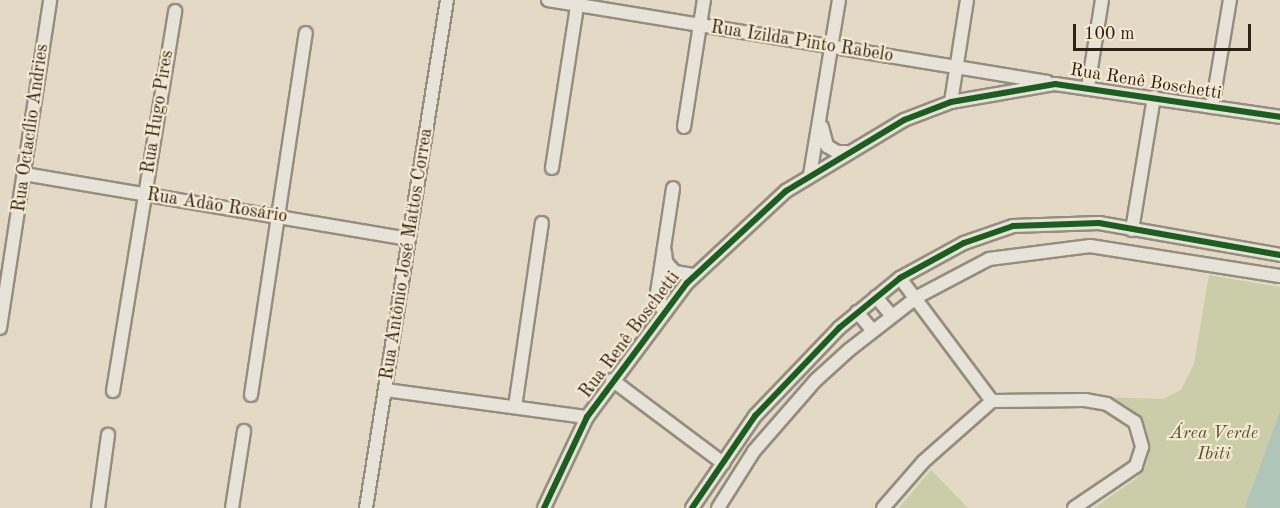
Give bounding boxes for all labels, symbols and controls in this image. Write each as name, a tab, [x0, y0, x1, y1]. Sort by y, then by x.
scale bar	[1076, 12, 1254, 50]
street label: Rua Izilda Pinto Rabelo	[709, 17, 895, 67]
text: 100 m	[1084, 25, 1135, 43]
street label: Rua Octacílio Andries	[8, 42, 54, 214]
street label: Rua Hugo Pires	[138, 49, 178, 175]
street label: Rua Renê Boschetti	[1069, 59, 1223, 105]
street label: Rua Antônio José Mattos Correa	[376, 127, 438, 381]
street label: Rua Adão Rosário	[145, 184, 289, 228]
street label: Rua Renê Boschetti	[575, 267, 685, 403]
park label: Área Verde Ibiti	[1170, 423, 1258, 466]

